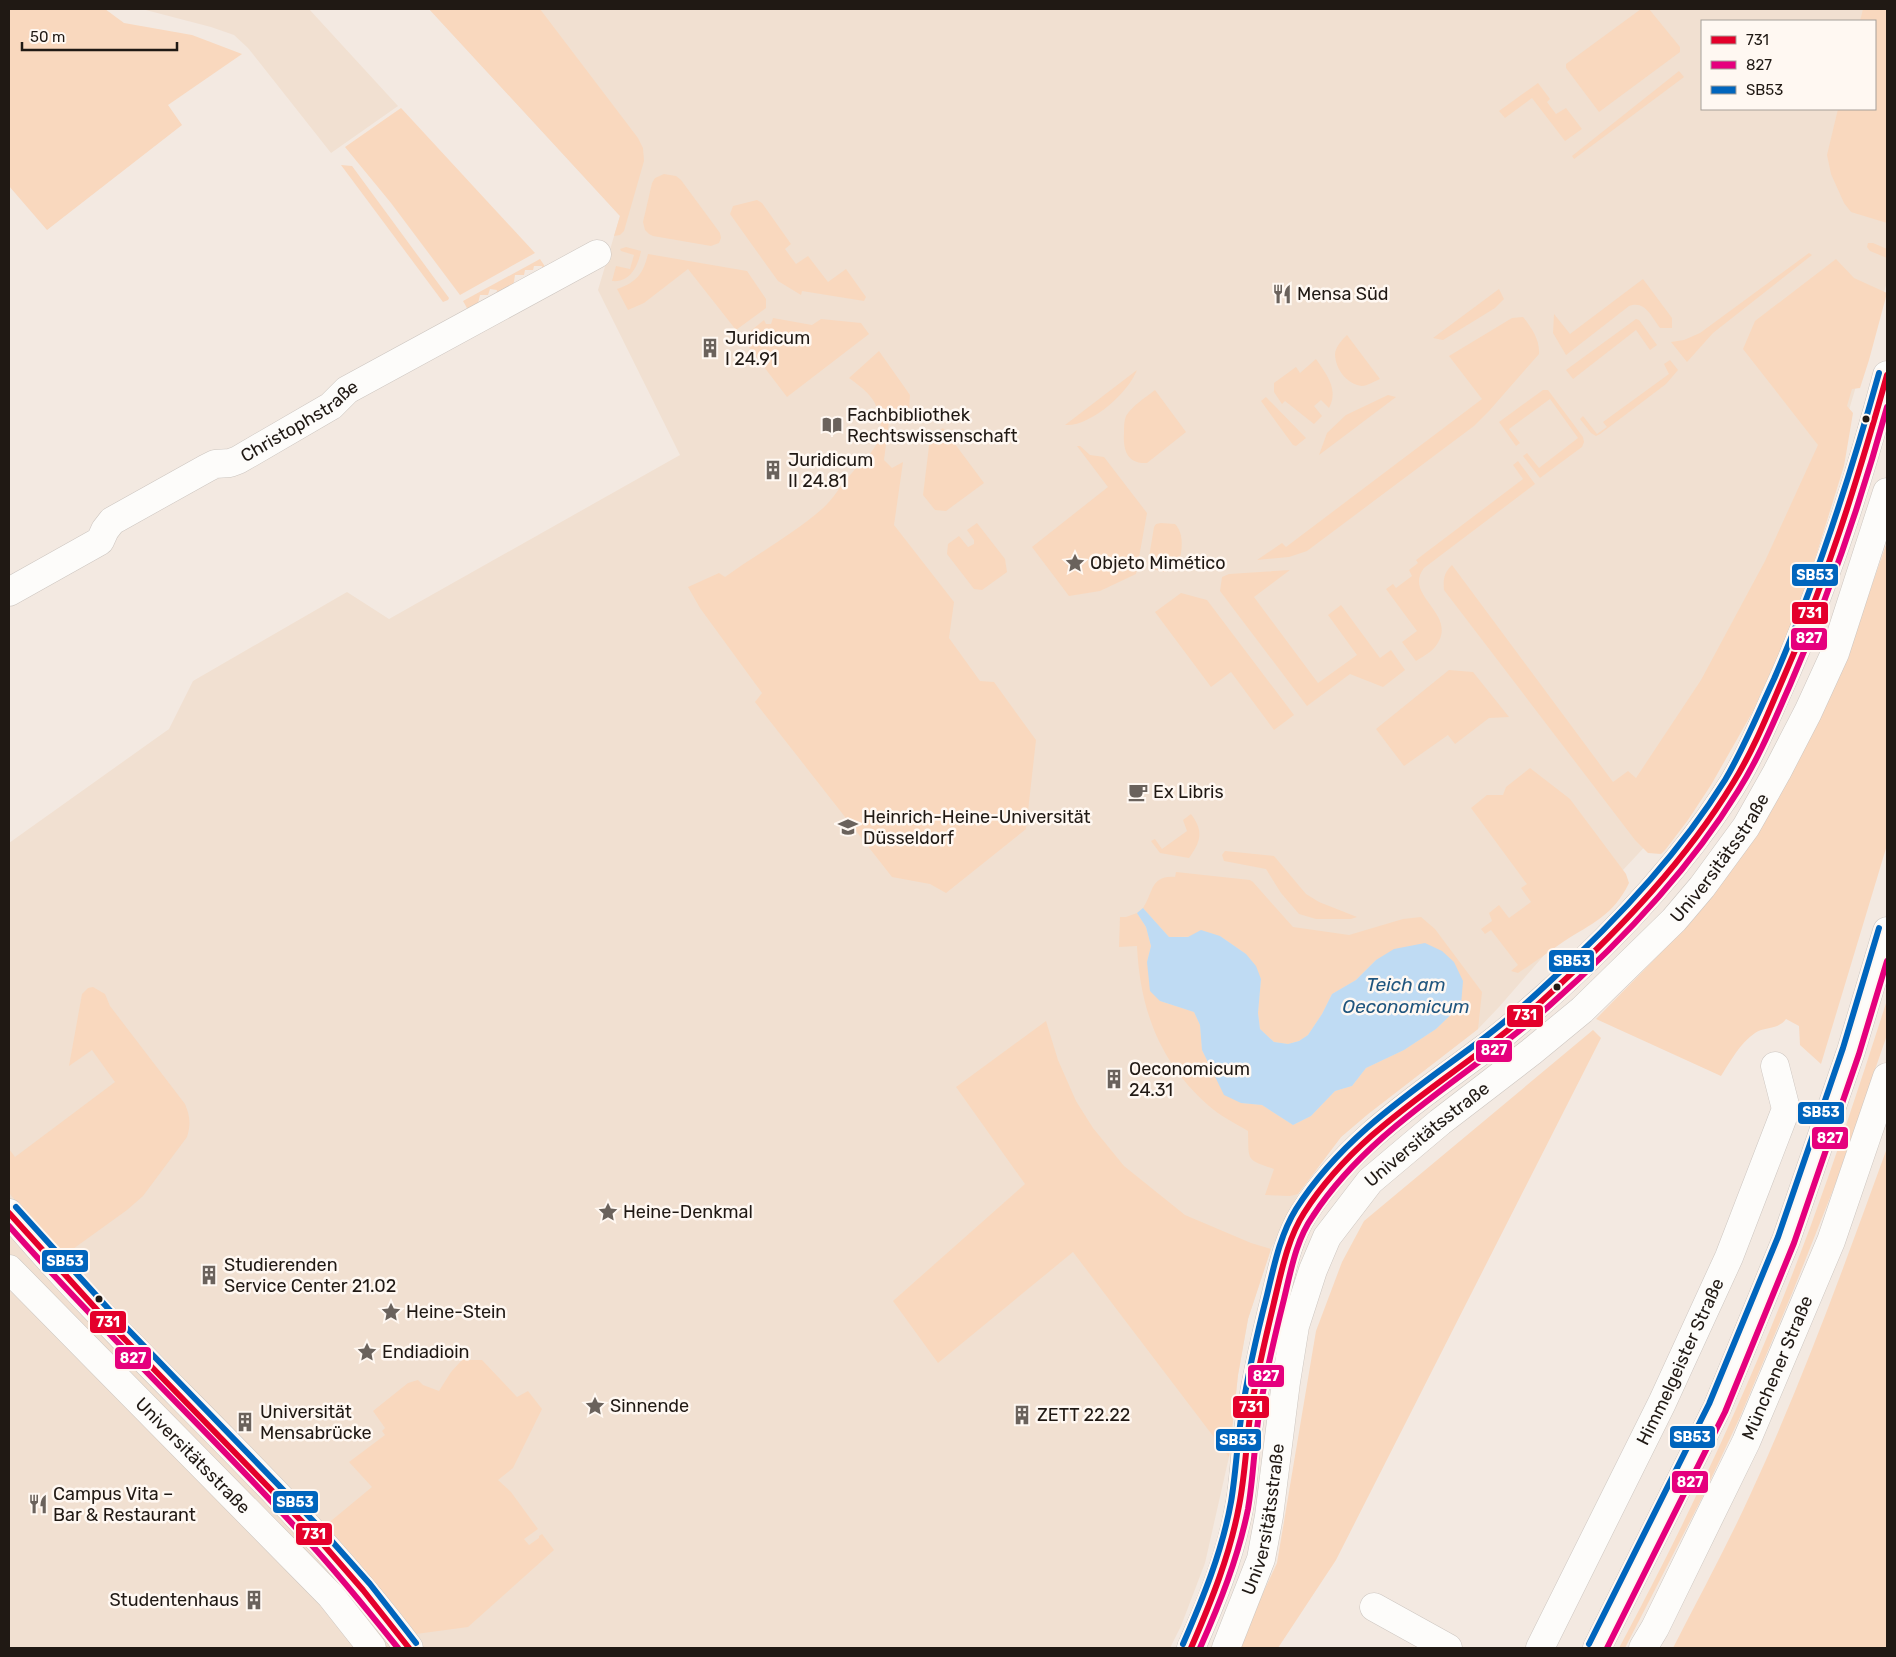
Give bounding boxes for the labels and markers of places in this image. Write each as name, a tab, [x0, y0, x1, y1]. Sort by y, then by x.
restaurant icon: Mensa Süd	[1271, 283, 1293, 305]
place label: Mensa Süd	[1297, 283, 1389, 305]
place label: Juridicum I 24.91	[725, 327, 810, 370]
building icon: Juridicum I 24.91	[699, 337, 721, 359]
place label: Fachbibliothek Rechtswissenschaft	[847, 404, 1018, 447]
library icon: Fachbibliothek Rechtswissenschaft	[821, 414, 843, 436]
unlabelled marker	[1861, 414, 1871, 424]
place label: Juridicum II 24.81	[788, 449, 873, 492]
building icon: Juridicum II 24.81	[762, 459, 784, 481]
place icon: Objeto Mimético	[1064, 552, 1086, 574]
place label: Objeto Mimético	[1090, 552, 1226, 574]
cafe icon: Ex Libris	[1127, 781, 1149, 803]
place label: Ex Libris	[1153, 781, 1224, 803]
place label: Heinrich-Heine-Universität Düsseldorf	[863, 806, 1091, 849]
school or university icon: Heinrich-Heine-Universität Düsseldorf	[837, 816, 859, 838]
unlabelled marker	[1552, 982, 1562, 992]
place label: Oeconomicum 24.31	[1129, 1058, 1250, 1101]
building icon: Oeconomicum 24.31	[1103, 1068, 1125, 1090]
place icon: Heine-Denkmal	[597, 1201, 619, 1223]
place label: Heine-Denkmal	[623, 1201, 753, 1223]
place label: Studierenden Service Center 21.02	[224, 1254, 396, 1297]
building icon: Studierenden Service Center 21.02	[198, 1264, 220, 1286]
unlabelled marker	[94, 1294, 104, 1304]
place icon: Heine-Stein	[380, 1301, 402, 1323]
place label: Heine-Stein	[406, 1301, 506, 1323]
place icon: Endiadioin	[356, 1341, 378, 1363]
place label: Endiadioin	[382, 1341, 469, 1363]
place icon: Sinnende	[584, 1395, 606, 1417]
place label: Sinnende	[610, 1395, 689, 1417]
place label: Universität Mensabrücke	[260, 1401, 372, 1444]
building icon: ZETT 22.22	[1011, 1404, 1033, 1426]
place label: ZETT 22.22	[1037, 1404, 1130, 1426]
building icon: Universität Mensabrücke	[234, 1411, 256, 1433]
place label: Campus Vita – Bar & Restaurant	[53, 1483, 196, 1526]
restaurant icon: Campus Vita – Bar & Restaurant	[27, 1493, 49, 1515]
place label: Studentenhaus	[109, 1589, 239, 1611]
building icon: Studentenhaus	[243, 1589, 265, 1611]

